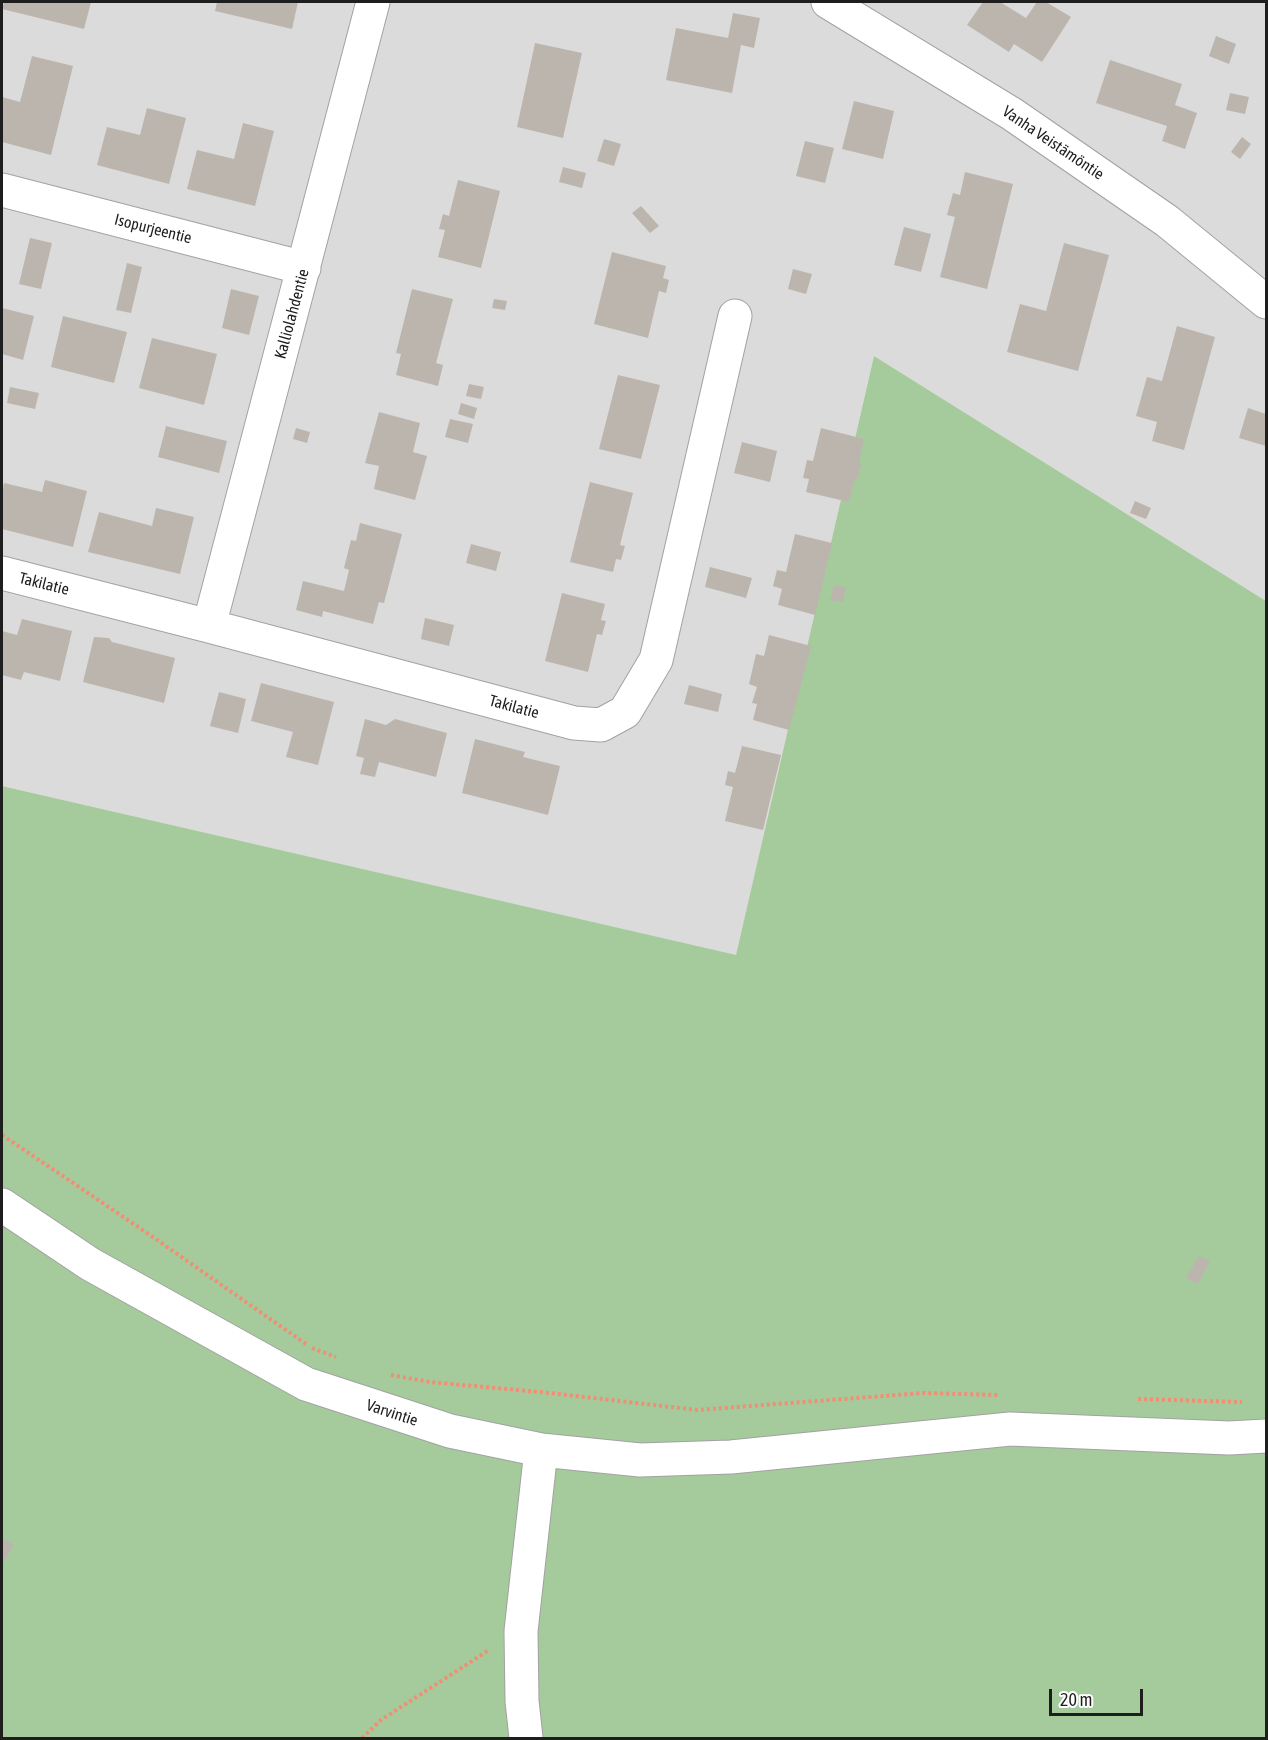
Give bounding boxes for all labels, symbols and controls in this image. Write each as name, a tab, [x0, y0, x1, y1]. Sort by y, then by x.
street label: Vanha Veistämöntie	[999, 102, 1107, 184]
street label: Isopurjeentie	[112, 210, 194, 248]
street label: Kalliolahdentie	[271, 267, 313, 361]
street label: Takilatie	[17, 569, 71, 599]
street label: Takilatie	[487, 691, 541, 723]
street label: Varvintie	[364, 1396, 420, 1430]
scale bar	[1052, 1677, 1146, 1715]
text: 20 m	[1060, 1689, 1092, 1710]

